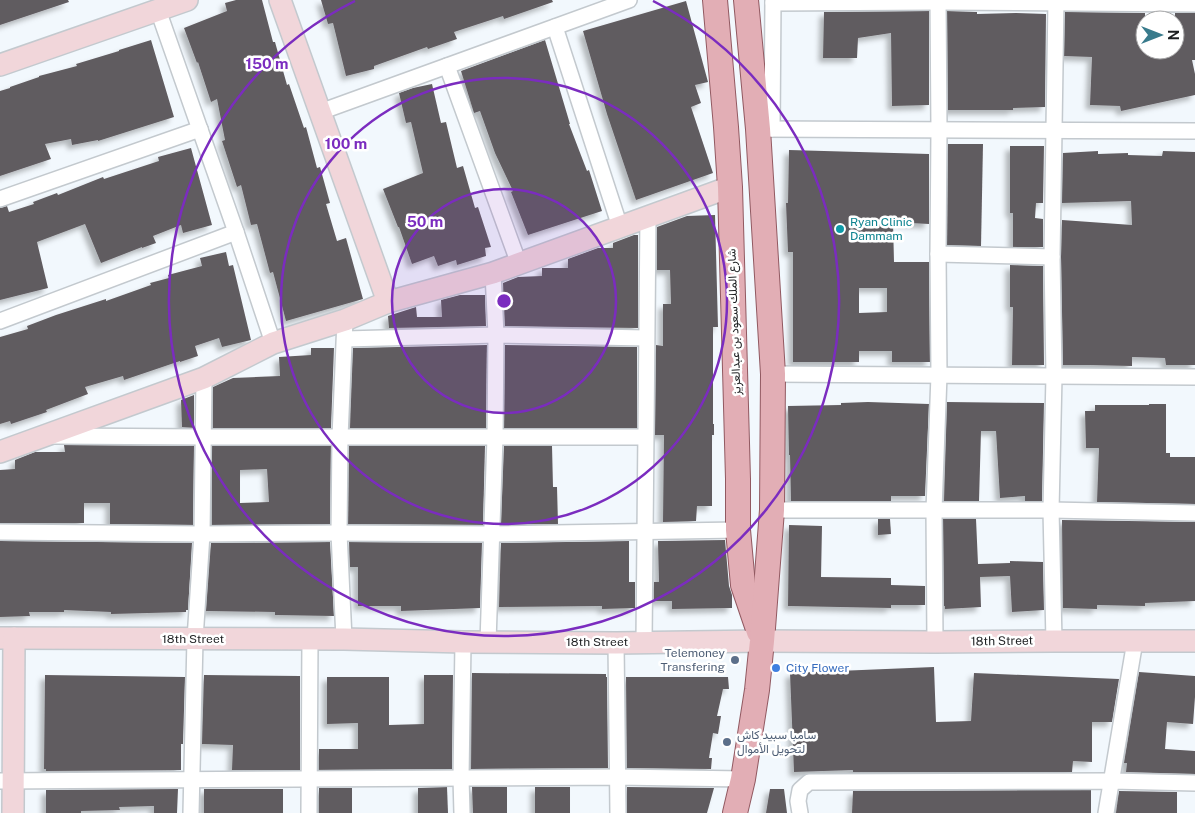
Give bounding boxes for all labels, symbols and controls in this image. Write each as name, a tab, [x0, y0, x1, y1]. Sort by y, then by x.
north arrow	[1135, 10, 1185, 60]
text: N	[1165, 30, 1181, 40]
text: 150 m	[245, 55, 289, 72]
text: 100 m	[325, 135, 367, 152]
text: 50 m	[407, 213, 443, 230]
place label: Ryan Clinic Dammam	[850, 215, 912, 243]
marker: Ryan Clinic Dammam	[834, 223, 846, 235]
street label: شارع الملك سعود بن عبدالعزيز	[724, 248, 746, 396]
centre of rings	[495, 292, 513, 310]
street label: 18th Street	[162, 632, 224, 646]
street label: 18th Street	[971, 633, 1034, 649]
street label: 18th Street	[566, 635, 628, 649]
place label: Telemoney Transfering	[661, 646, 726, 674]
marker: Telemoney Transfering	[729, 654, 741, 666]
place label: City Flower	[786, 661, 849, 675]
marker: City Flower	[770, 662, 782, 674]
place label: سامبا سبيد كاش لتحويل الأموال	[737, 728, 816, 757]
marker: سامبا سبيد كاش لتحويل الأموال	[721, 736, 733, 748]

